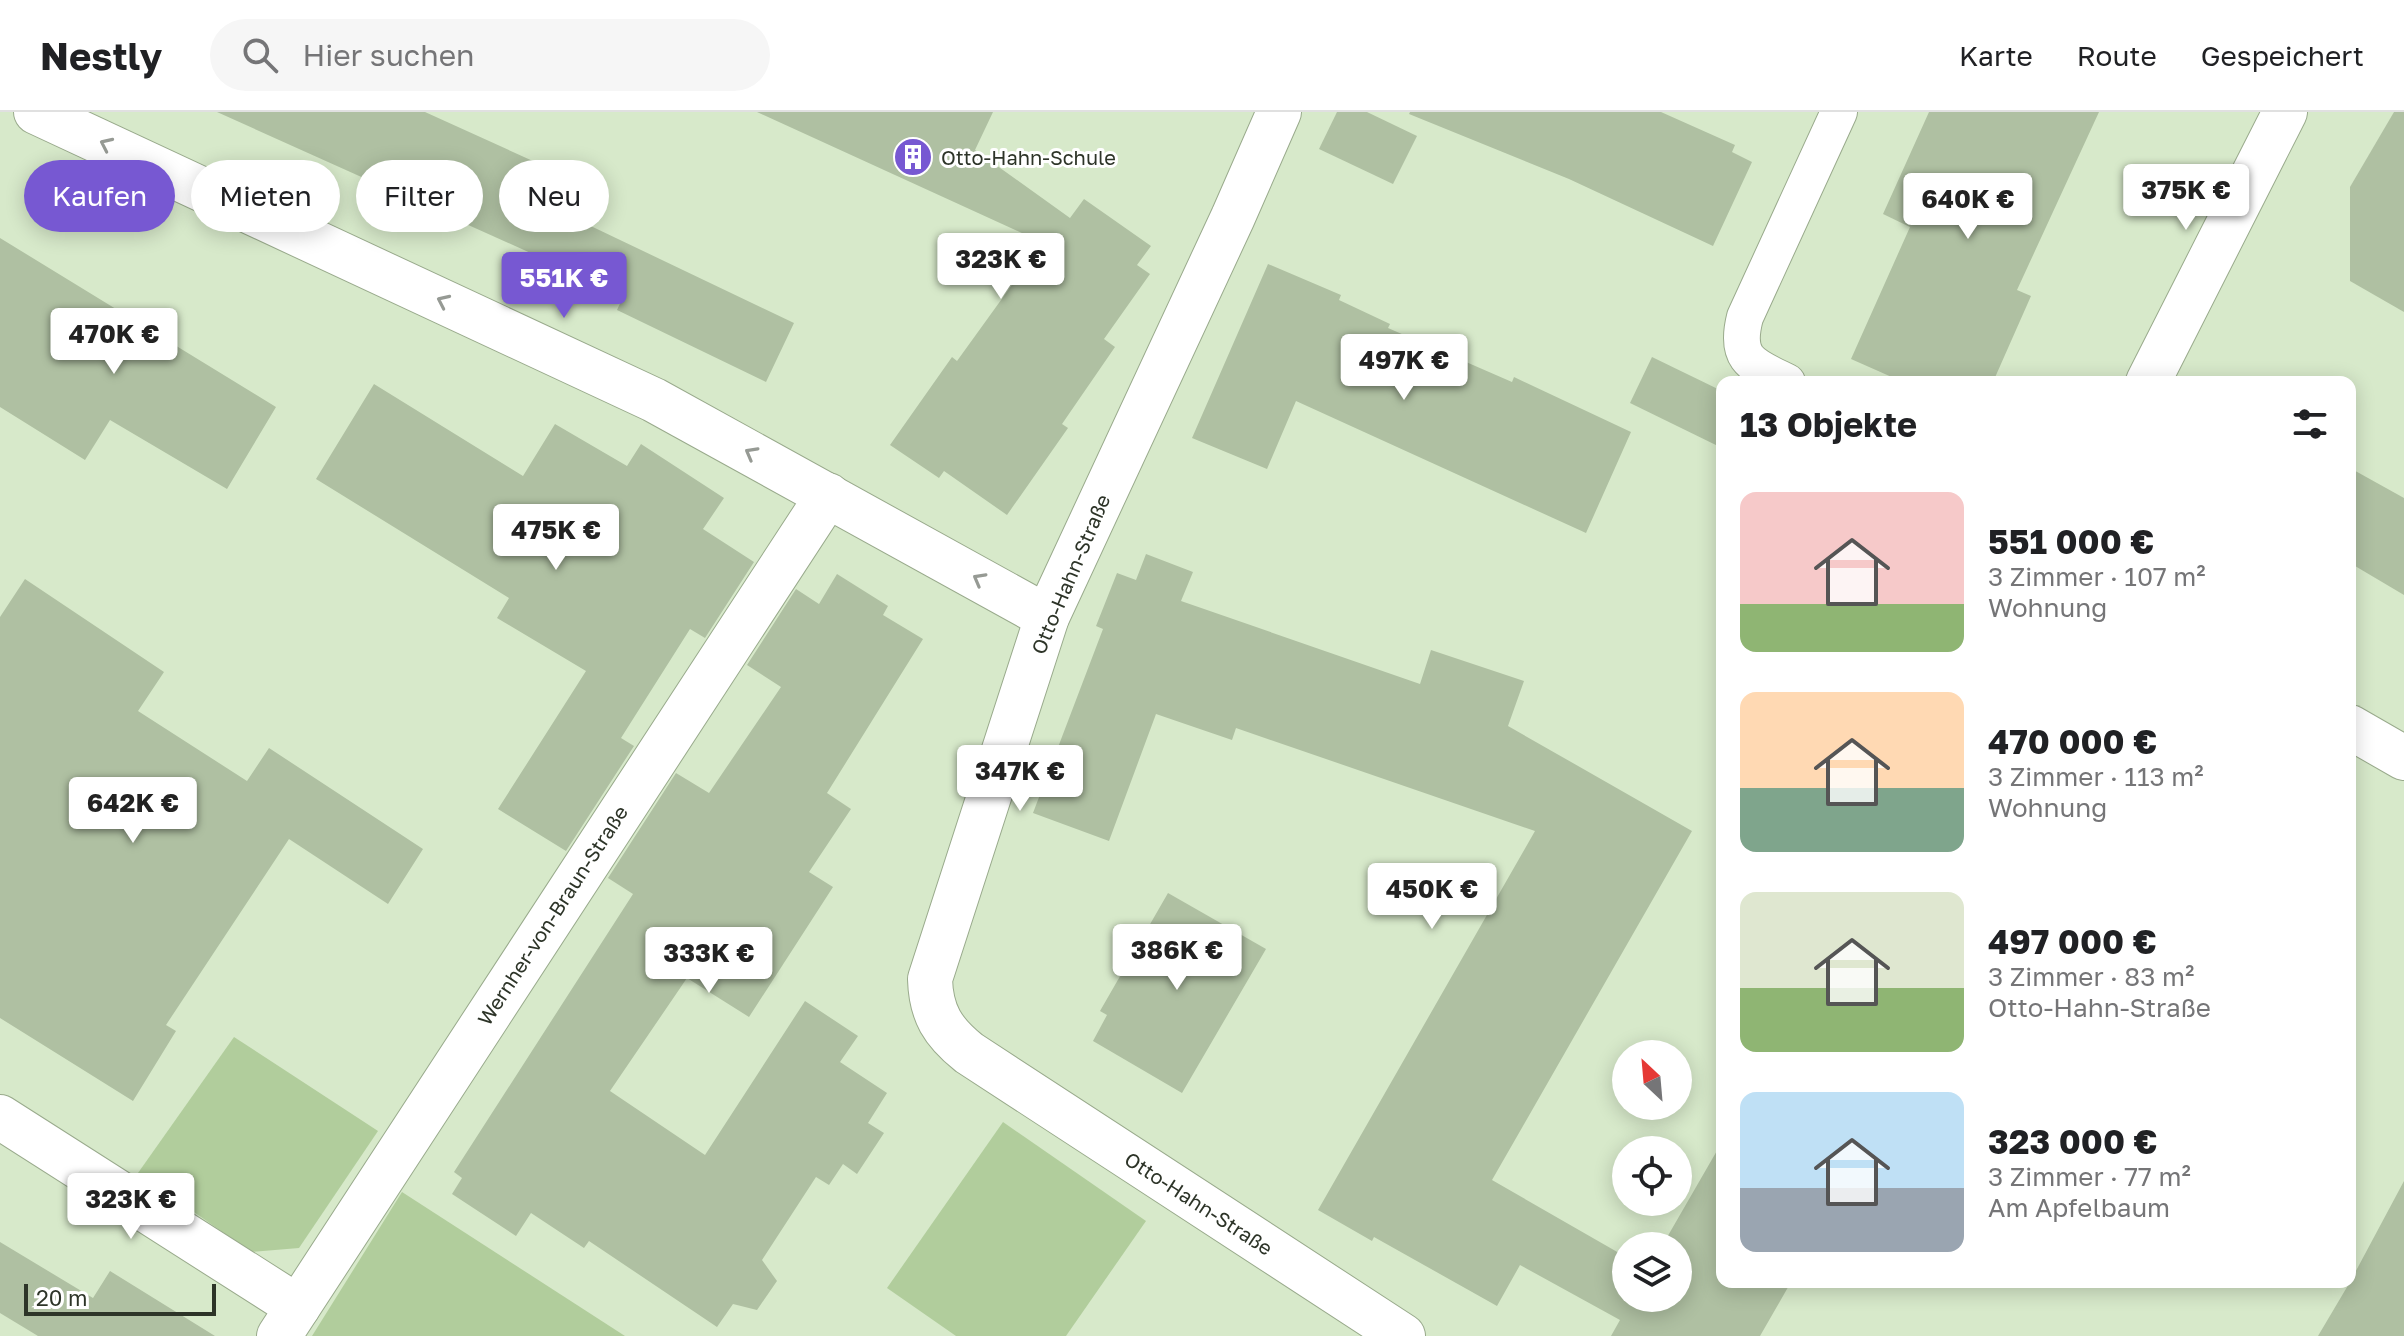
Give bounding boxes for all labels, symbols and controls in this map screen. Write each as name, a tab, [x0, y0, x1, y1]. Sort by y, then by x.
search box	[210, 19, 770, 91]
text: Nestly	[40, 33, 162, 78]
icon: search	[238, 33, 282, 77]
text: Hier suchen	[302, 37, 475, 73]
text: Karte	[1959, 39, 2033, 72]
text: Route	[2077, 39, 2157, 72]
text: Gespeichert	[2201, 39, 2364, 72]
building icon: Otto-Hahn-Schule	[892, 136, 934, 178]
one-way arrow	[99, 138, 114, 154]
place label: Otto-Hahn-Schule	[941, 145, 1116, 169]
chip: Kaufen	[24, 160, 175, 232]
chip: Mieten	[191, 160, 340, 232]
chip: Filter	[356, 160, 483, 232]
chip: Neu	[499, 160, 609, 232]
pin: 375K €	[2121, 164, 2251, 232]
pin: 640K €	[1903, 173, 2033, 241]
text: 375K €	[2141, 174, 2231, 205]
text: 640K €	[1921, 183, 2015, 214]
pin: 323K €	[936, 233, 1066, 301]
text: 323K €	[955, 243, 1047, 274]
pin: 551K €	[499, 252, 629, 320]
text: 551K €	[520, 262, 608, 293]
one-way arrow	[437, 295, 451, 311]
pin: 470K €	[49, 308, 179, 376]
text: 470K €	[68, 318, 160, 349]
pin: 497K €	[1339, 334, 1469, 402]
text: 497K €	[1359, 344, 1449, 375]
icon: filters	[2288, 402, 2332, 446]
text: 13 Objekte	[1740, 404, 1917, 444]
one-way arrow	[746, 447, 760, 463]
street label: Otto-Hahn-Straße	[1025, 490, 1115, 658]
pin: 475K €	[491, 504, 621, 572]
text: 475K €	[511, 514, 601, 545]
text: 551 000 €	[1988, 521, 2154, 561]
icon: home	[1804, 524, 1900, 620]
text: 3 Zimmer · 107 m²	[1988, 561, 2206, 592]
one-way arrow	[973, 573, 988, 589]
text: Wohnung	[1988, 592, 2107, 623]
text: 470 000 €	[1988, 721, 2157, 761]
icon: home	[1804, 724, 1900, 820]
pin: 347K €	[955, 745, 1085, 813]
text: 347K €	[975, 755, 1065, 786]
text: 3 Zimmer · 113 m²	[1988, 761, 2204, 792]
pin: 642K €	[68, 777, 198, 845]
text: 642K €	[87, 787, 179, 818]
text: Wohnung	[1988, 792, 2107, 823]
street label: Wernher-von-Braun-Straße	[472, 801, 632, 1029]
pin: 450K €	[1367, 863, 1497, 931]
text: 450K €	[1386, 873, 1478, 904]
text: 497 000 €	[1988, 921, 2157, 961]
pin: 386K €	[1112, 924, 1242, 992]
icon: home	[1804, 924, 1900, 1020]
pin: 333K €	[644, 927, 774, 995]
text: 386K €	[1131, 934, 1223, 965]
text: 333K €	[663, 937, 755, 968]
text: 3 Zimmer · 83 m²	[1988, 961, 2194, 992]
text: Otto-Hahn-Straße	[1988, 992, 2211, 1023]
north arrow	[1612, 1040, 1692, 1120]
map controls	[1612, 1040, 1692, 1312]
text: 323 000 €	[1988, 1121, 2158, 1161]
icon: home	[1804, 1124, 1900, 1220]
button: locate	[1612, 1136, 1692, 1216]
street label: Otto-Hahn-Straße	[1121, 1146, 1277, 1260]
text: 3 Zimmer · 77 m²	[1988, 1161, 2191, 1192]
pin: 323K €	[66, 1173, 196, 1241]
text: 323K €	[85, 1183, 177, 1214]
text: Am Apfelbaum	[1988, 1192, 2170, 1223]
button: layers	[1612, 1232, 1692, 1312]
scale bar	[24, 1280, 216, 1316]
text: 20 m	[36, 1284, 87, 1311]

